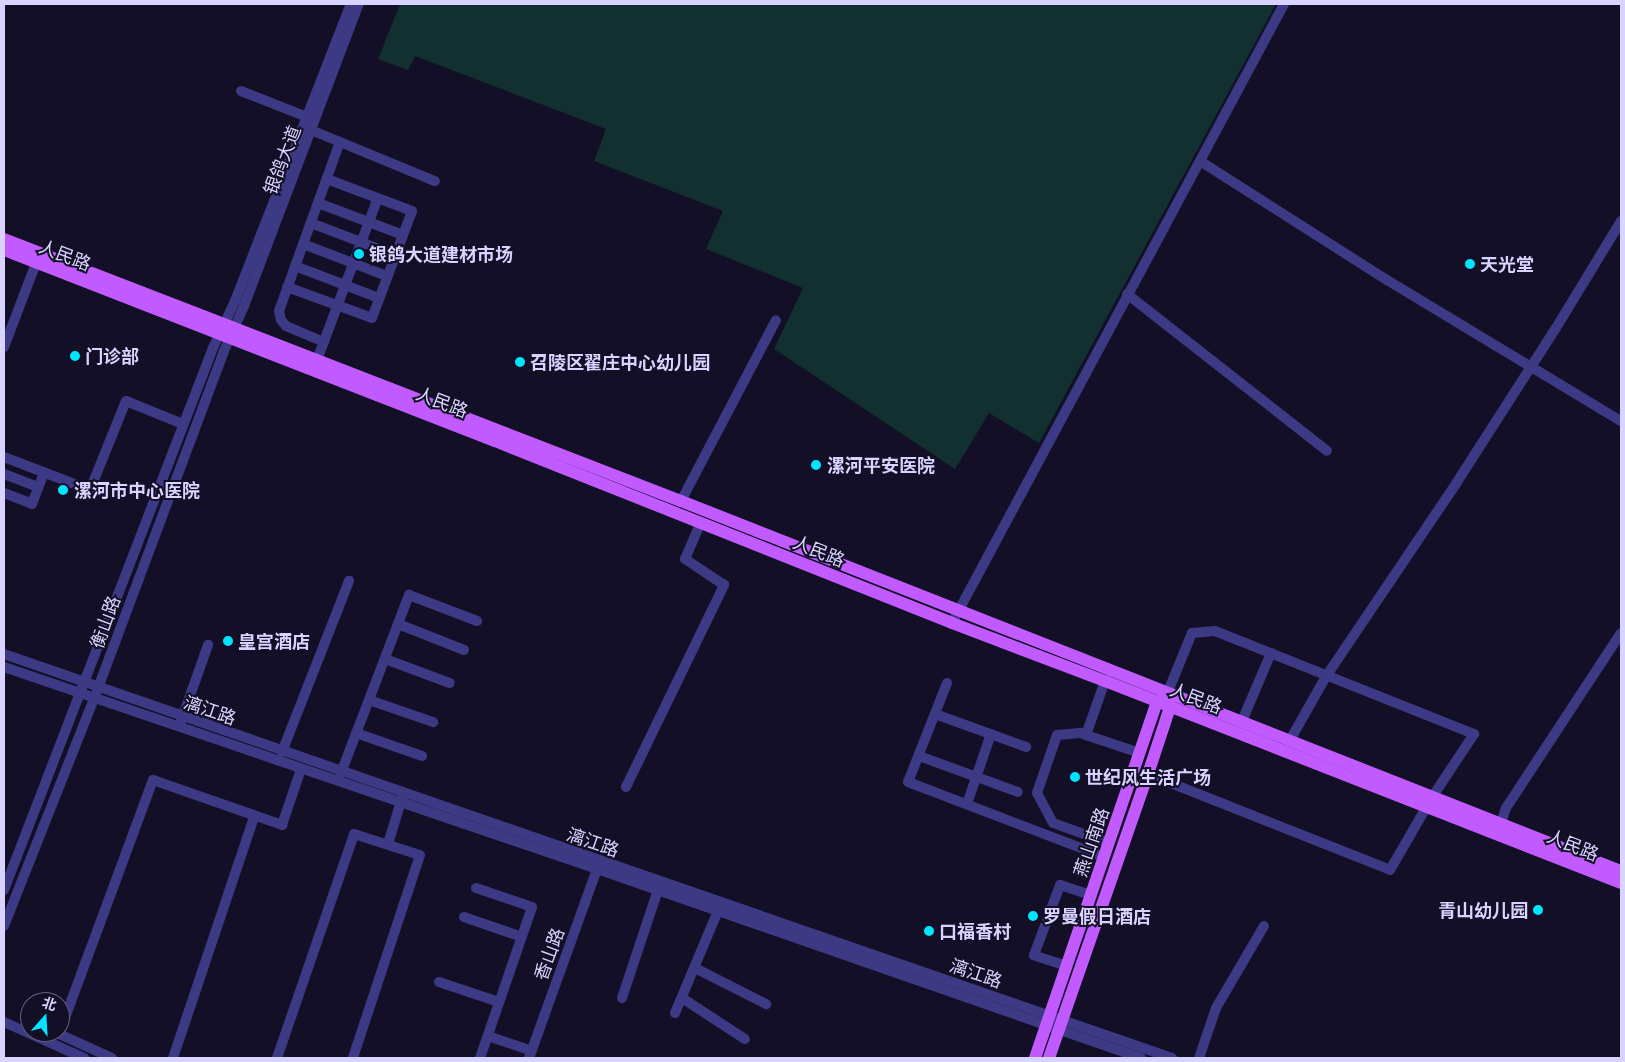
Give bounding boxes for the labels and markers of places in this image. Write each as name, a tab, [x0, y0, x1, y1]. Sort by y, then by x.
place label: 银鸽大道建材市场	[369, 243, 513, 265]
marker: 银鸽大道建材市场	[353, 248, 365, 260]
place label: 天光堂	[1480, 253, 1534, 275]
marker: 天光堂	[1464, 258, 1476, 270]
place label: 门诊部	[85, 345, 139, 367]
marker: 门诊部	[69, 350, 81, 362]
place label: 召陵区翟庄中心幼儿园	[530, 351, 710, 373]
marker: 召陵区翟庄中心幼儿园	[514, 356, 526, 368]
place label: 漯河平安医院	[827, 454, 935, 476]
marker: 漯河平安医院	[809, 458, 823, 472]
place label: 漯河市中心医院	[74, 479, 200, 501]
marker: 漯河市中心医院	[56, 483, 70, 497]
place label: 皇宫酒店	[238, 630, 310, 652]
marker: 皇宫酒店	[222, 635, 234, 647]
place label: 世纪风生活广场	[1085, 766, 1211, 788]
marker: 世纪风生活广场	[1069, 771, 1081, 783]
place label: 青山幼儿园	[1438, 899, 1528, 921]
marker: 青山幼儿园	[1532, 904, 1544, 916]
place label: 罗曼假日酒店	[1043, 905, 1151, 927]
marker: 罗曼假日酒店	[1027, 910, 1039, 922]
place label: 口福香村	[939, 920, 1011, 942]
marker: 口福香村	[923, 925, 935, 937]

